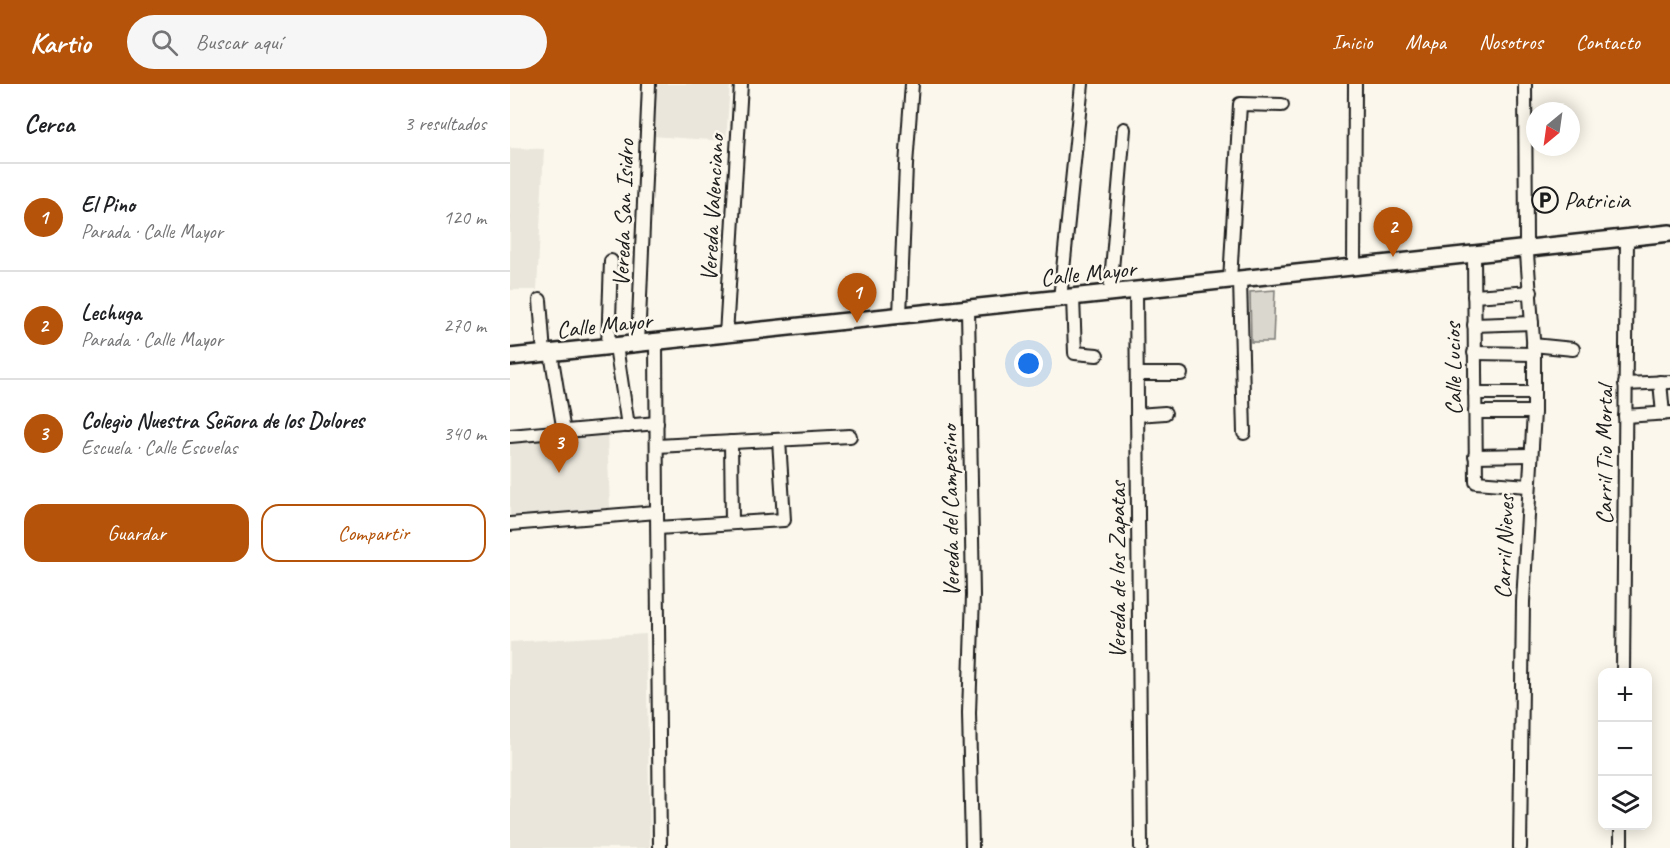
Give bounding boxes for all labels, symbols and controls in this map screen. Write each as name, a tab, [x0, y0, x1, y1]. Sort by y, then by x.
search box	[127, 15, 547, 69]
text: Kartio	[30, 25, 91, 60]
icon: search	[148, 26, 181, 59]
text: Buscar aquí	[196, 28, 282, 56]
text: Inicio	[1332, 29, 1372, 55]
text: Mapa	[1405, 29, 1446, 55]
text: Nosotros	[1479, 29, 1543, 55]
text: Contacto	[1576, 29, 1640, 55]
north arrow	[1526, 102, 1580, 156]
text: Cerca	[24, 107, 74, 140]
text: 3 resultados	[404, 111, 486, 136]
street label: Vereda Valenciano	[693, 131, 731, 282]
street label: Vereda San Isidro	[605, 137, 641, 287]
parking icon: Patricia	[1530, 185, 1560, 215]
place label: Patricia	[1564, 185, 1631, 215]
text: El Pino	[81, 191, 135, 219]
text: 1	[39, 205, 48, 230]
text: 120 m	[443, 205, 486, 230]
pin: 2	[1374, 208, 1412, 257]
text: Parada · Calle Mayor	[81, 219, 223, 244]
street label: Calle Mayor	[1039, 253, 1140, 293]
pin: 1	[838, 274, 876, 323]
text: Lechuga	[81, 299, 141, 327]
street label: Calle Mayor	[555, 305, 656, 345]
text: 2	[39, 313, 48, 338]
text: 270 m	[443, 313, 486, 338]
street label: Calle Lucios	[1437, 320, 1469, 416]
text: Parada · Calle Mayor	[81, 327, 223, 352]
your location	[1014, 349, 1043, 378]
street label: Carril Tio Mortal	[1589, 381, 1619, 525]
text: Colegio Nuestra Señora de los Dolores	[81, 407, 364, 435]
text: 3	[39, 421, 48, 446]
text: 340 m	[443, 421, 486, 446]
street label: Vereda del Campesino	[933, 422, 966, 597]
pin: 3	[539, 424, 578, 473]
text: Escuela · Calle Escuelas	[81, 435, 237, 460]
street label: Vereda de los Zapatas	[1102, 479, 1132, 659]
street label: Carril Nieves	[1487, 493, 1521, 600]
button: Guardar	[24, 504, 249, 562]
button: Compartir	[261, 504, 486, 562]
map controls	[1598, 668, 1652, 830]
button: +	[1598, 668, 1652, 722]
button: −	[1598, 722, 1652, 776]
button: layers	[1598, 776, 1652, 830]

